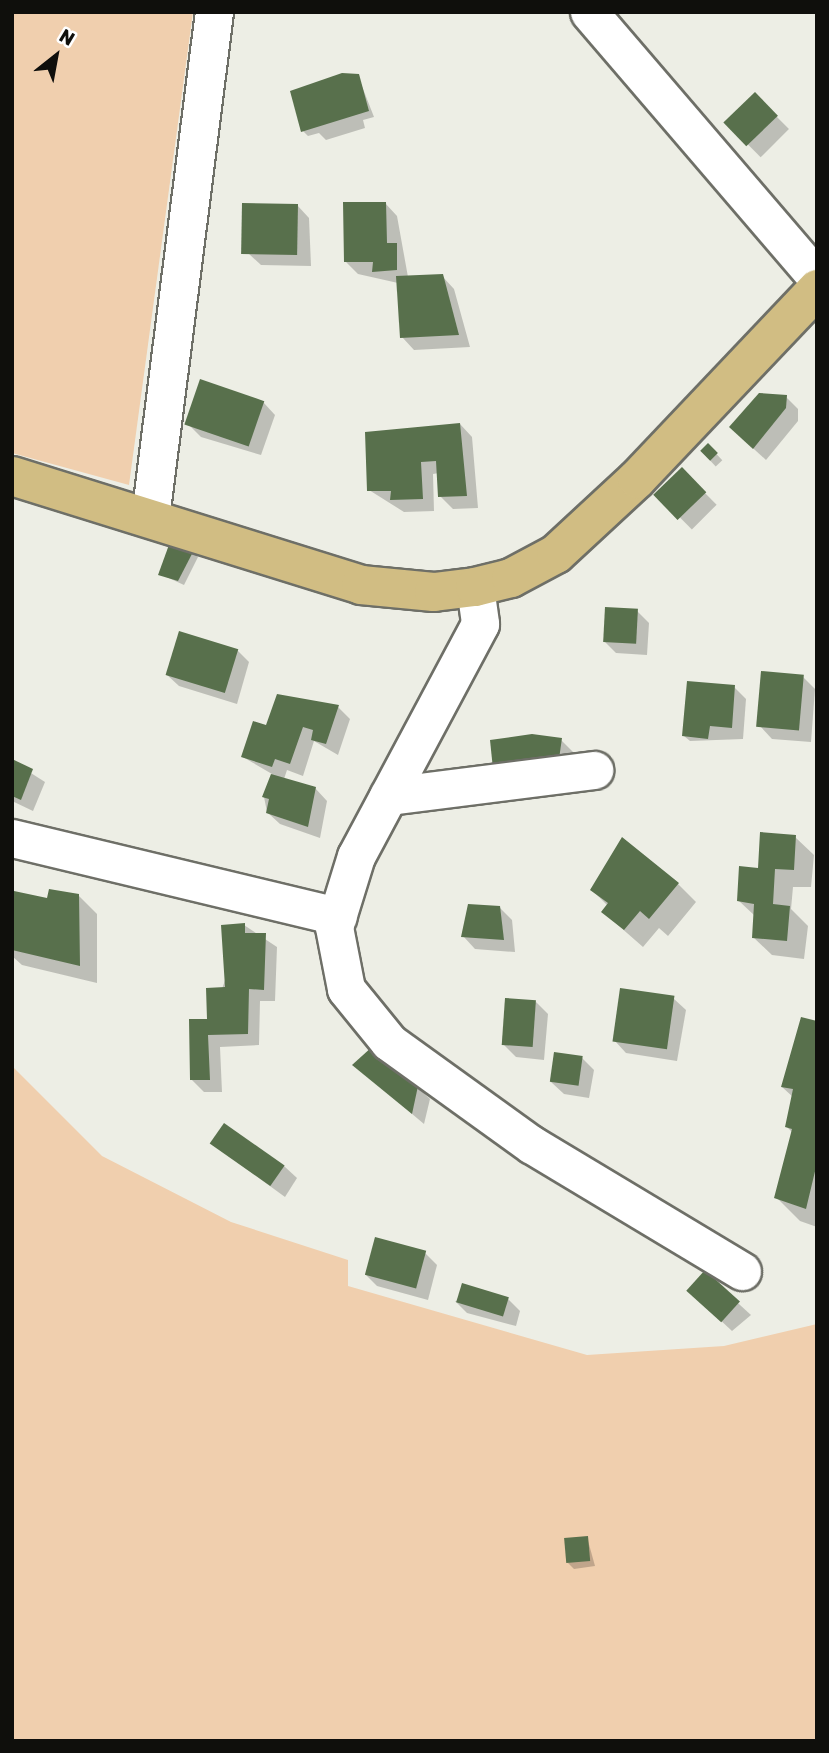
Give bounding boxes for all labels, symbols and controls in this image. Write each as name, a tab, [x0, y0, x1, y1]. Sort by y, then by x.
north arrow	[21, 21, 91, 91]
text: N	[55, 24, 79, 51]

